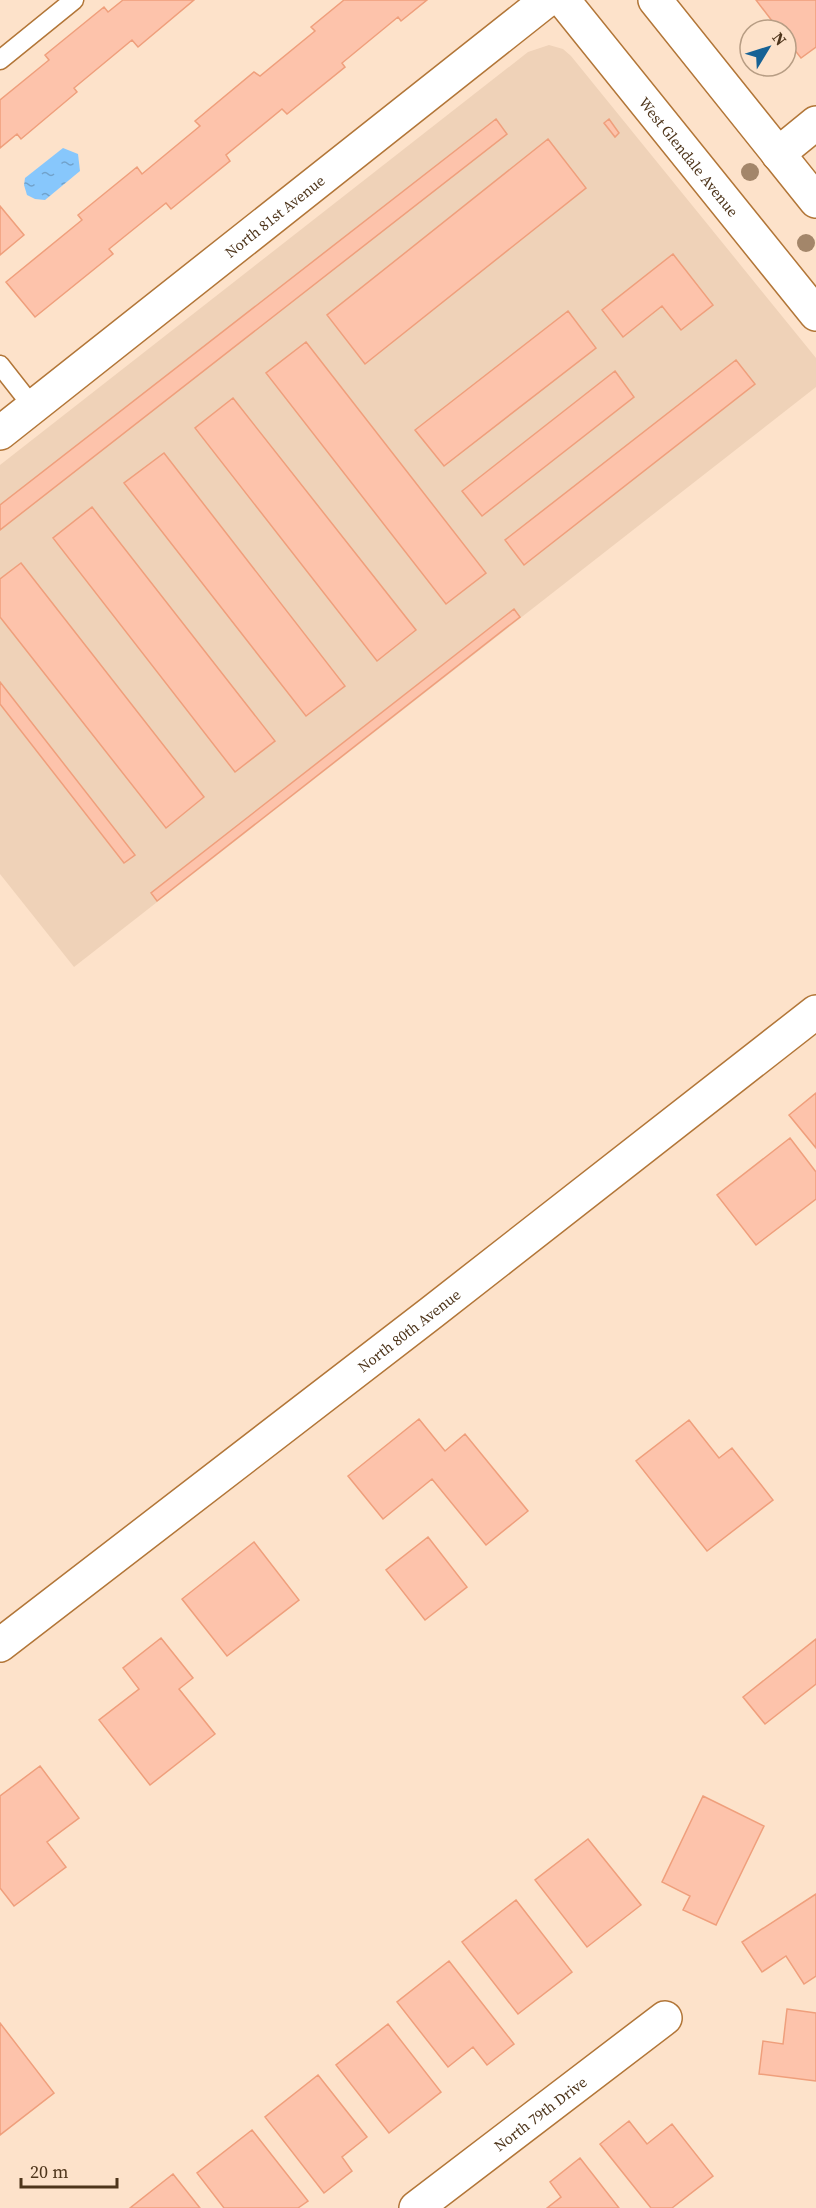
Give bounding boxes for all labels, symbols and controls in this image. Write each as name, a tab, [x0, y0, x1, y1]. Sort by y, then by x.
north arrow	[738, 18, 798, 78]
text: N	[768, 27, 792, 50]
street label: West Glendale Avenue	[634, 92, 744, 221]
street label: North 81st Avenue	[220, 169, 329, 262]
street label: North 80th Avenue	[353, 1283, 465, 1377]
street label: North 79th Drive	[489, 2071, 591, 2156]
scale bar	[21, 2151, 117, 2189]
text: 20 m	[30, 2159, 68, 2184]

